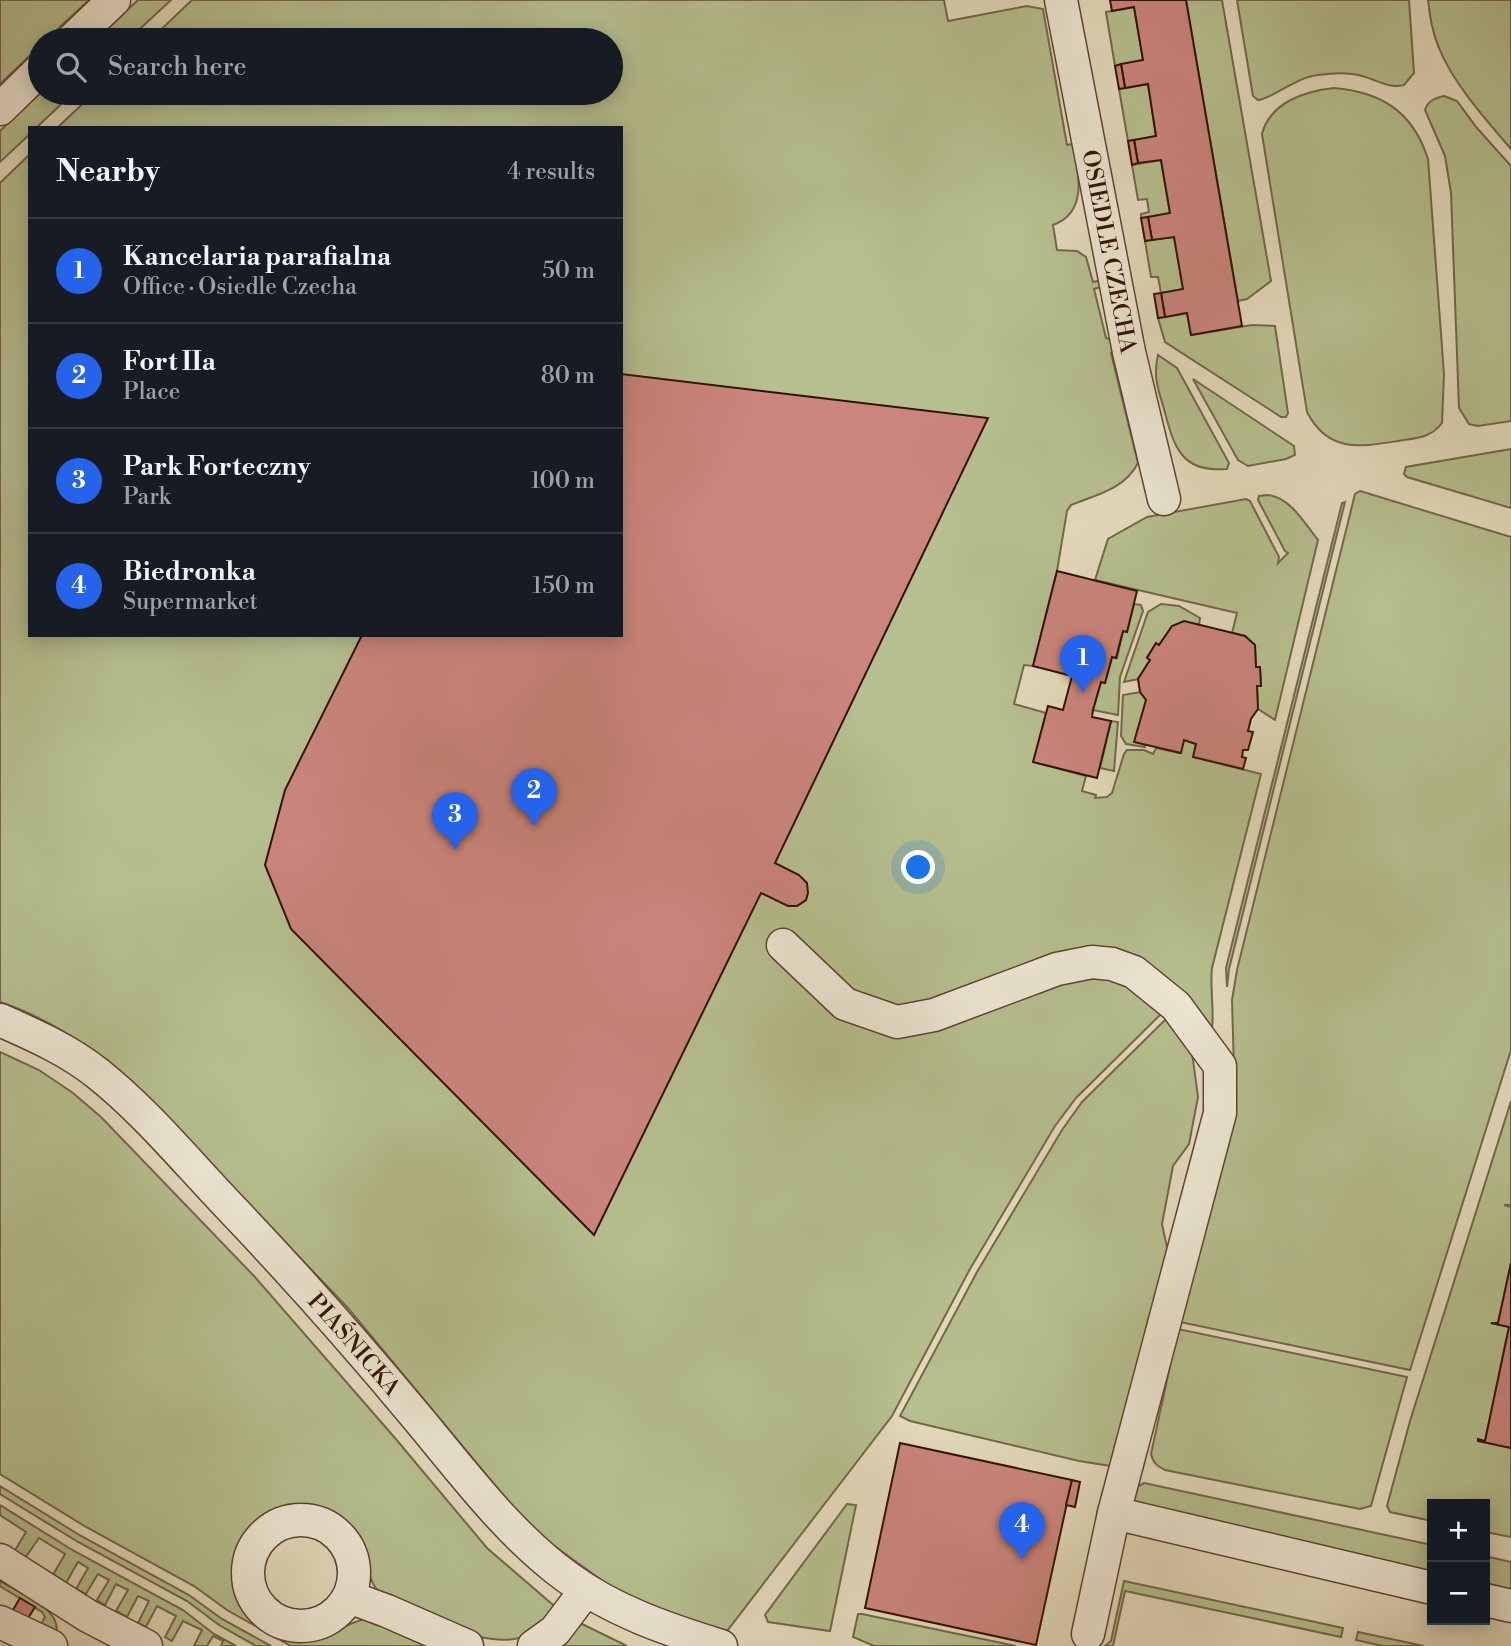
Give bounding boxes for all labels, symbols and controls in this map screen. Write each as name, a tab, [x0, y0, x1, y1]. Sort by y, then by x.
search box	[28, 28, 623, 105]
icon: search	[52, 48, 90, 86]
text: Search here	[108, 51, 247, 83]
street label: OSIEDLE CZECHA	[1075, 148, 1142, 357]
text: Nearby	[56, 153, 160, 191]
text: 4 results	[507, 158, 595, 186]
text: Kancelaria parafialna	[123, 241, 391, 273]
text: 1	[73, 257, 85, 285]
text: 50 m	[542, 257, 595, 285]
text: Office · Osiedle Czecha	[123, 273, 357, 301]
text: Fort IIa	[123, 346, 216, 378]
text: 2	[72, 362, 86, 390]
text: 80 m	[541, 362, 595, 390]
text: Place	[123, 378, 180, 406]
text: Park Forteczny	[123, 451, 310, 483]
text: 3	[72, 467, 86, 495]
text: 100 m	[530, 467, 595, 495]
text: Park	[123, 483, 171, 511]
text: Biedronka	[123, 556, 256, 588]
text: 4	[71, 572, 87, 600]
text: 150 m	[532, 572, 595, 600]
text: Supermarket	[123, 588, 258, 616]
pin: 1	[1060, 635, 1106, 693]
pin: 2	[511, 768, 557, 826]
pin: 3	[432, 792, 478, 850]
your location	[901, 850, 935, 884]
street label: PIAŚNICKA	[301, 1288, 407, 1403]
map controls	[1427, 1499, 1490, 1625]
button: +	[1427, 1499, 1490, 1562]
pin: 4	[999, 1502, 1045, 1560]
button: −	[1427, 1562, 1490, 1625]

